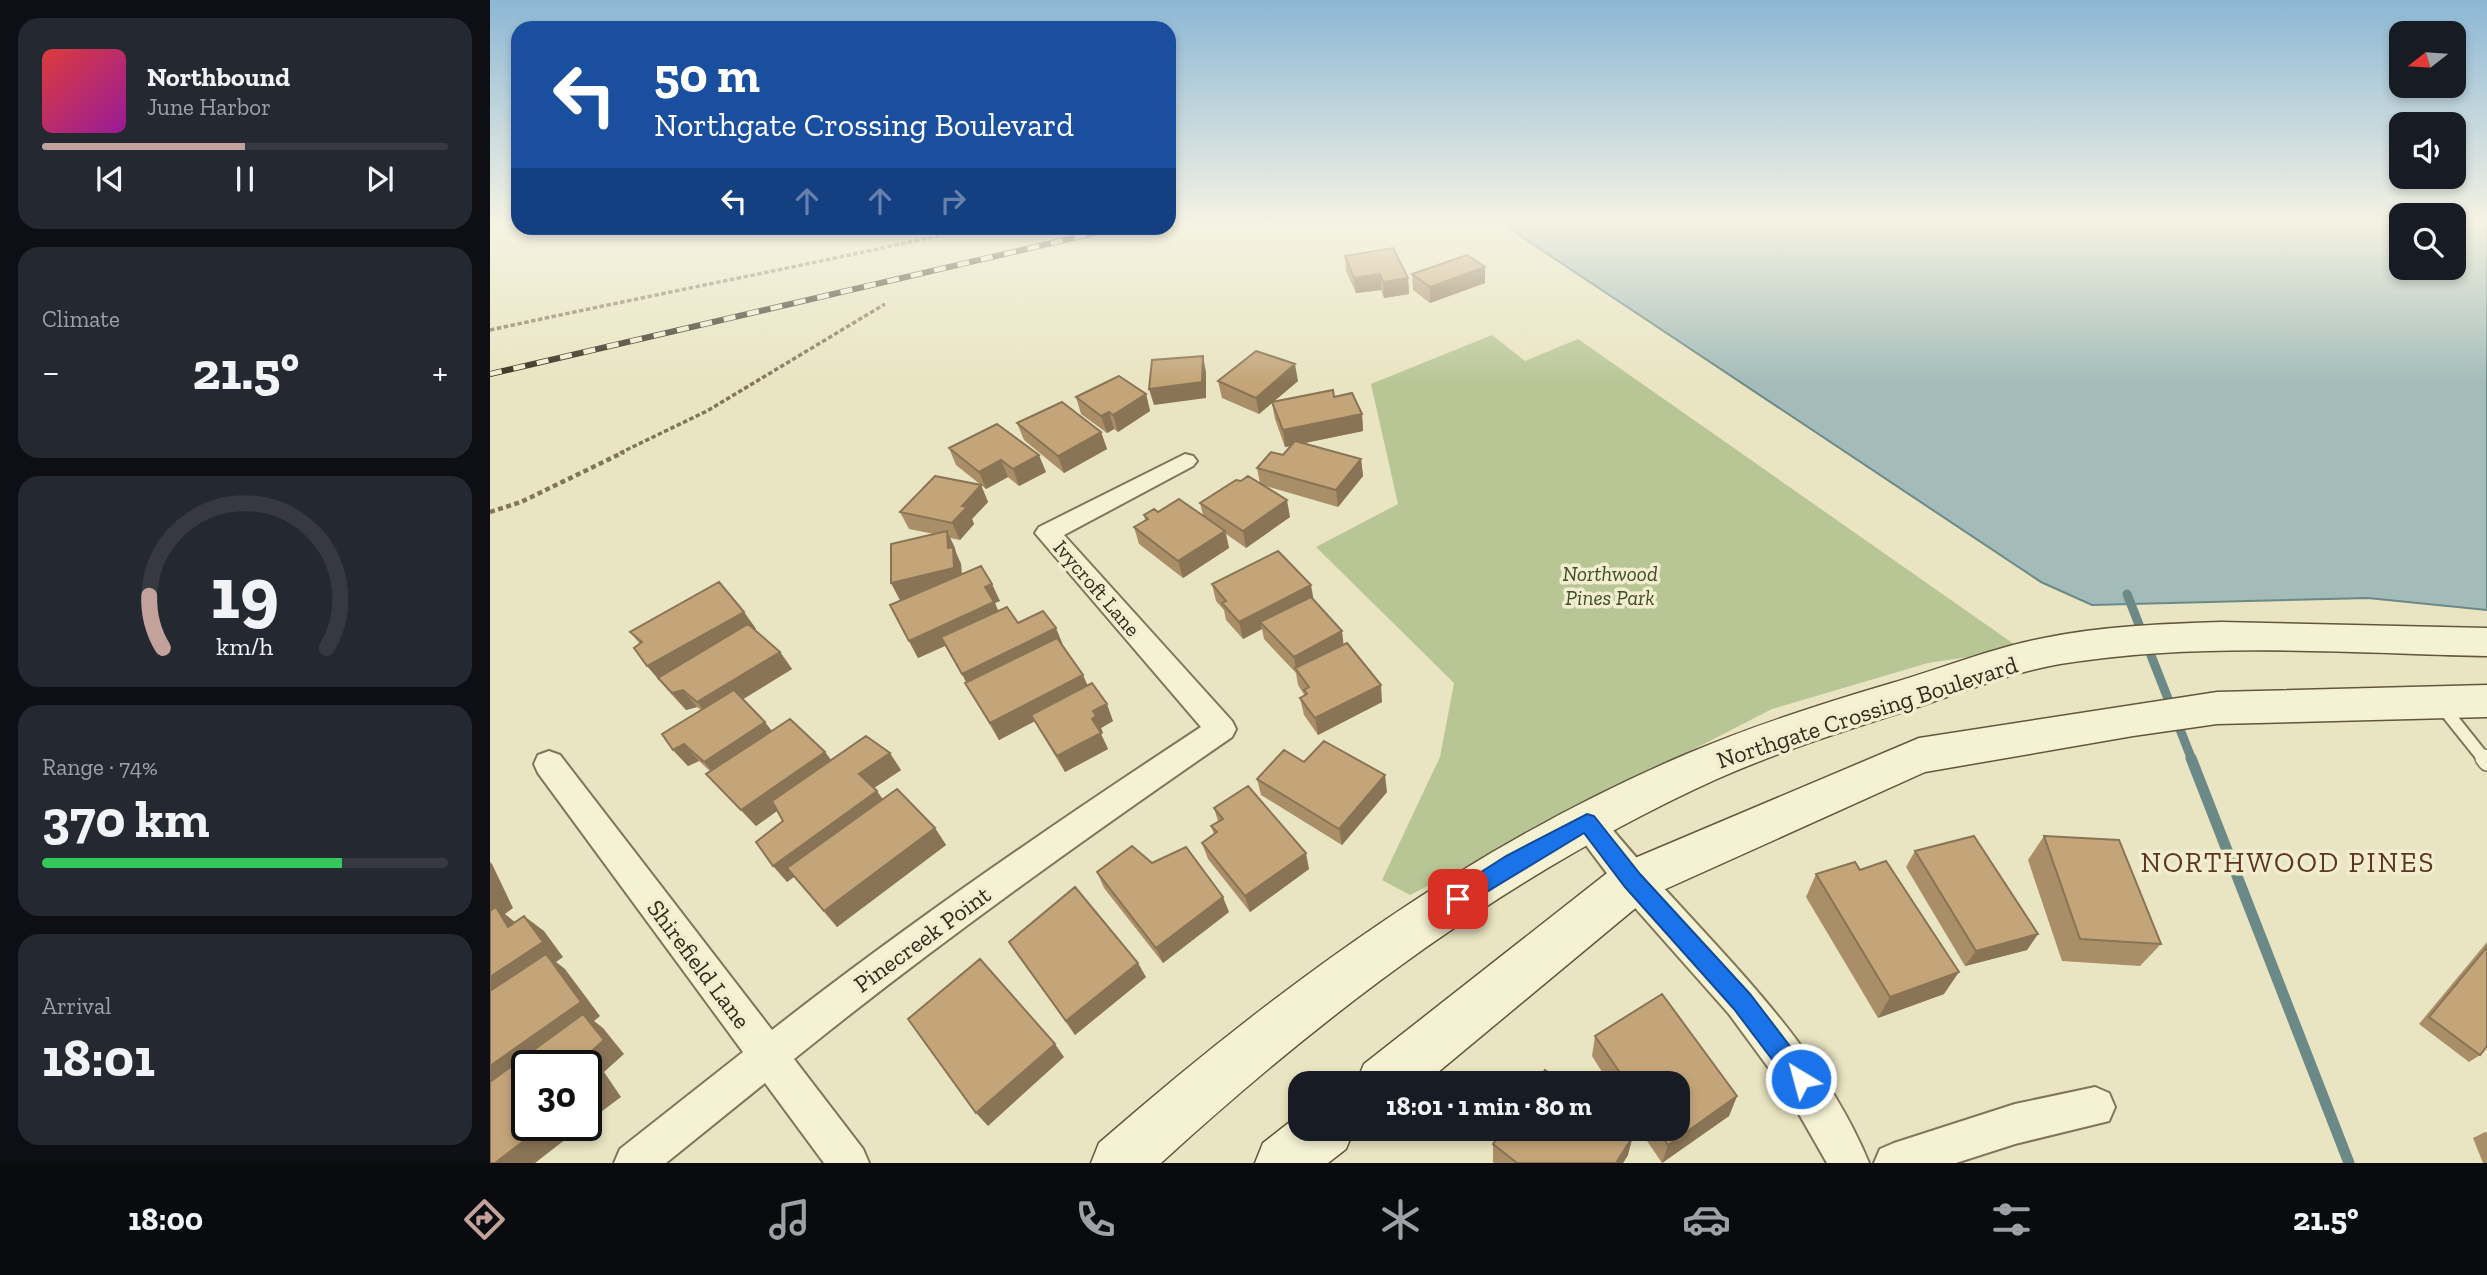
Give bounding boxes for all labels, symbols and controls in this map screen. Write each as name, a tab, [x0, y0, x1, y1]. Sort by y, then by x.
north arrow	[2389, 21, 2466, 98]
map controls	[2389, 21, 2466, 280]
text: 50 m	[654, 46, 760, 105]
icon: left	[539, 49, 630, 140]
text: Northbound	[147, 61, 290, 93]
text: June Harbor	[147, 93, 271, 121]
text: Northgate Crossing Boulevard	[654, 106, 1074, 144]
button: sound	[2389, 112, 2466, 189]
icon: previous	[91, 160, 129, 198]
icon: pause	[226, 160, 264, 198]
icon: next	[361, 160, 399, 198]
icon: left	[715, 182, 753, 220]
icon: ahead	[788, 182, 826, 220]
icon: ahead	[861, 182, 899, 220]
icon: right	[934, 182, 972, 220]
button: search	[2389, 203, 2466, 280]
text: Climate	[42, 305, 120, 333]
text: 21.5°	[192, 340, 299, 402]
text: −	[42, 349, 60, 395]
text: +	[432, 349, 448, 395]
street label: Ivycroft Lane	[1048, 535, 1146, 641]
text: 19	[211, 549, 279, 637]
park label: Northwood Pines Park	[1562, 561, 1658, 610]
text: km/h	[216, 630, 274, 660]
street label: Northgate Crossing Boulevard	[1713, 650, 2021, 774]
text: Range · 74%	[42, 753, 158, 781]
text: 370 km	[42, 788, 209, 850]
district label: NORTHWOOD PINES	[2140, 846, 2436, 879]
pin	[1428, 869, 1488, 929]
street label: Pinecreek Point	[848, 880, 996, 998]
icon: arrive	[1439, 880, 1477, 918]
street label: Shirefield Lane	[641, 894, 757, 1034]
text: Arrival	[42, 992, 111, 1020]
text: 18:01	[42, 1027, 155, 1089]
position arrow	[1764, 1042, 1838, 1116]
speed limit sign: 30	[511, 1050, 602, 1141]
text: 18:01 · 1 min · 80 m	[1386, 1090, 1592, 1122]
icon: directions	[460, 1195, 509, 1244]
icon: music	[765, 1195, 814, 1244]
icon: phone	[1071, 1195, 1120, 1244]
icon: climate	[1376, 1195, 1425, 1244]
icon: car	[1682, 1195, 1731, 1244]
icon: filters	[1987, 1195, 2036, 1244]
text: 18:00	[128, 1200, 203, 1238]
text: 21.5°	[2293, 1200, 2359, 1238]

